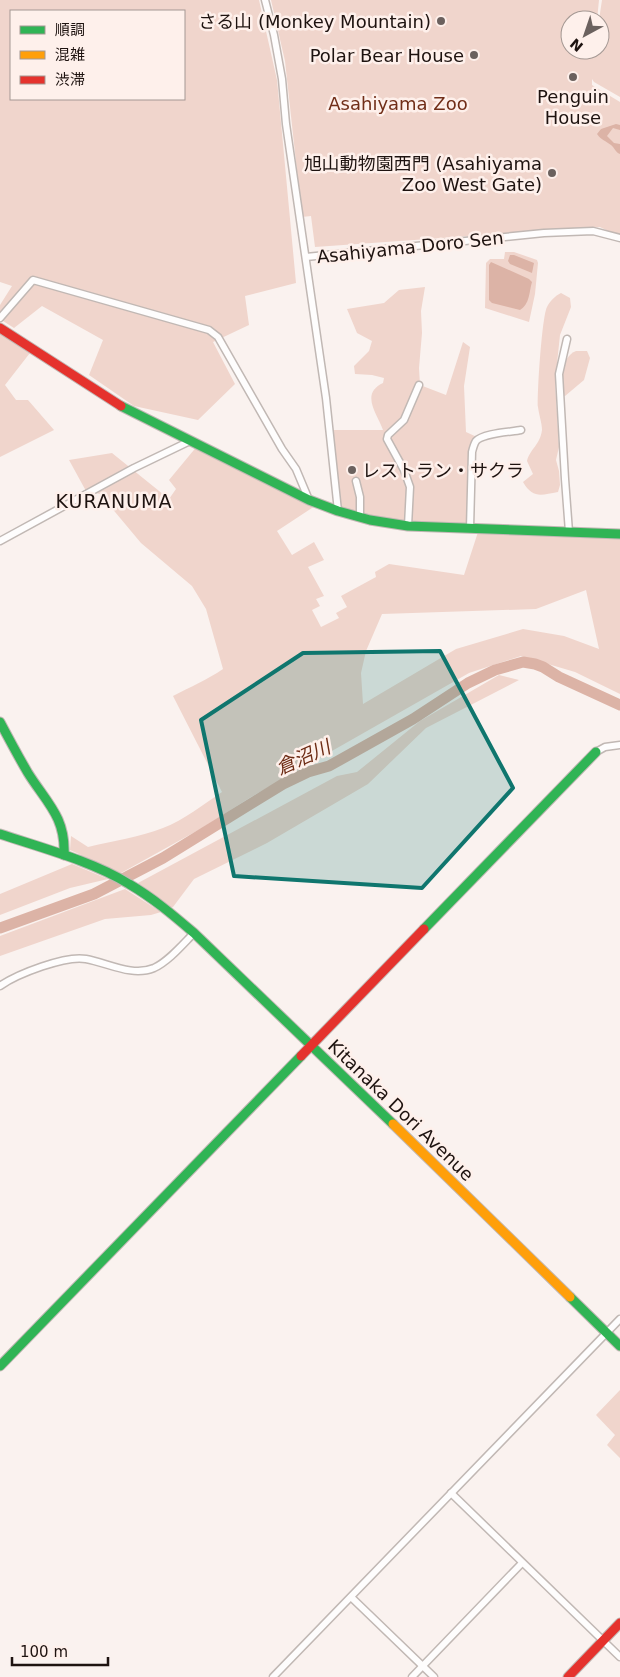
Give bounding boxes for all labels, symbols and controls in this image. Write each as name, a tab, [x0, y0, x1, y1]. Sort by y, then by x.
legend	[10, 10, 185, 100]
north arrow	[560, 10, 610, 60]
place label: さる山 (Monkey Mountain)	[198, 11, 431, 32]
marker: さる山 (Monkey Mountain)	[435, 15, 447, 27]
text: 順調	[55, 21, 85, 39]
text: N	[567, 35, 586, 55]
place label: Polar Bear House	[310, 45, 464, 66]
text: 混雑	[55, 46, 85, 64]
marker: Polar Bear House	[468, 49, 480, 61]
text: 渋滞	[55, 71, 85, 89]
marker: Penguin House	[567, 71, 579, 83]
place label: Penguin House	[537, 86, 609, 128]
park label: Asahiyama Zoo	[328, 93, 468, 114]
place label: 旭山動物園西門 (Asahiyama Zoo West Gate)	[304, 153, 542, 195]
marker: 旭山動物園西門 (Asahiyama Zoo West Gate)	[546, 167, 558, 179]
street label: Asahiyama Doro Sen	[316, 227, 504, 267]
place label: レストラン・サクラ	[362, 460, 524, 481]
marker: レストラン・サクラ	[346, 464, 358, 476]
district label: KURANUMA	[56, 490, 172, 512]
water label: 倉沼川	[272, 735, 335, 779]
street label: Kitanaka Dori Avenue	[324, 1035, 478, 1185]
scale bar	[12, 1634, 109, 1666]
text: 100 m	[20, 1643, 68, 1661]

